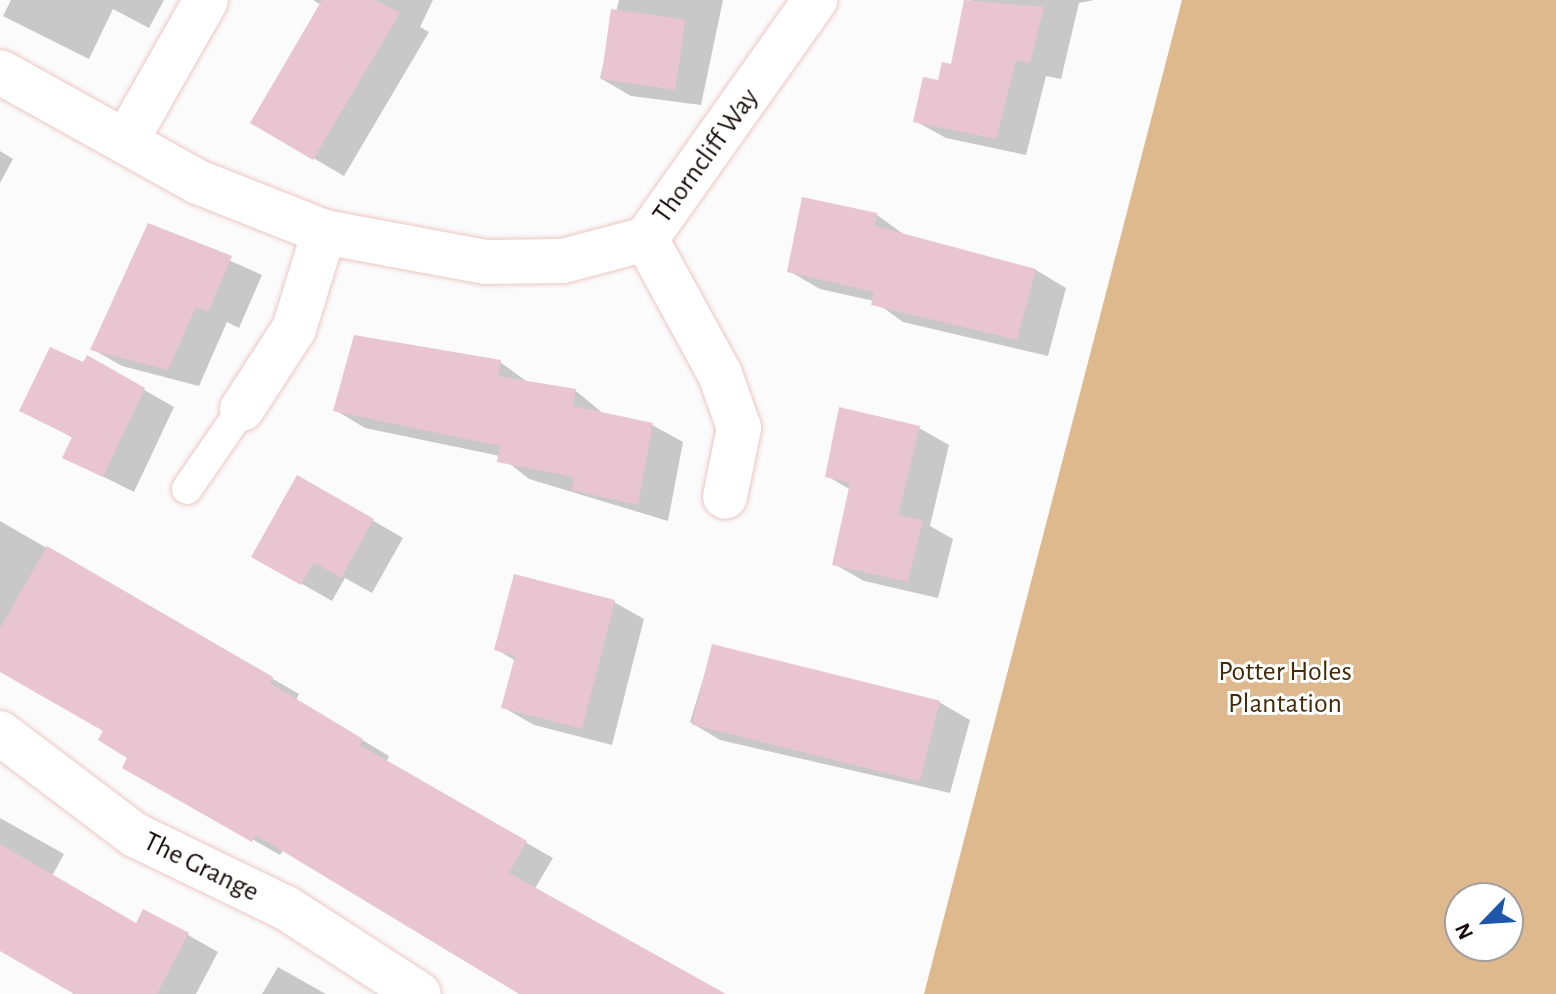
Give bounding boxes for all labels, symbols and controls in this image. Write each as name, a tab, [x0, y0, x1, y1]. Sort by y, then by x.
street label: Thorncliff Way	[646, 82, 766, 230]
park label: Potter Holes Plantation	[1218, 655, 1352, 721]
street label: The Grange	[138, 825, 264, 909]
north arrow	[1444, 882, 1524, 962]
text: N	[1451, 920, 1477, 943]

